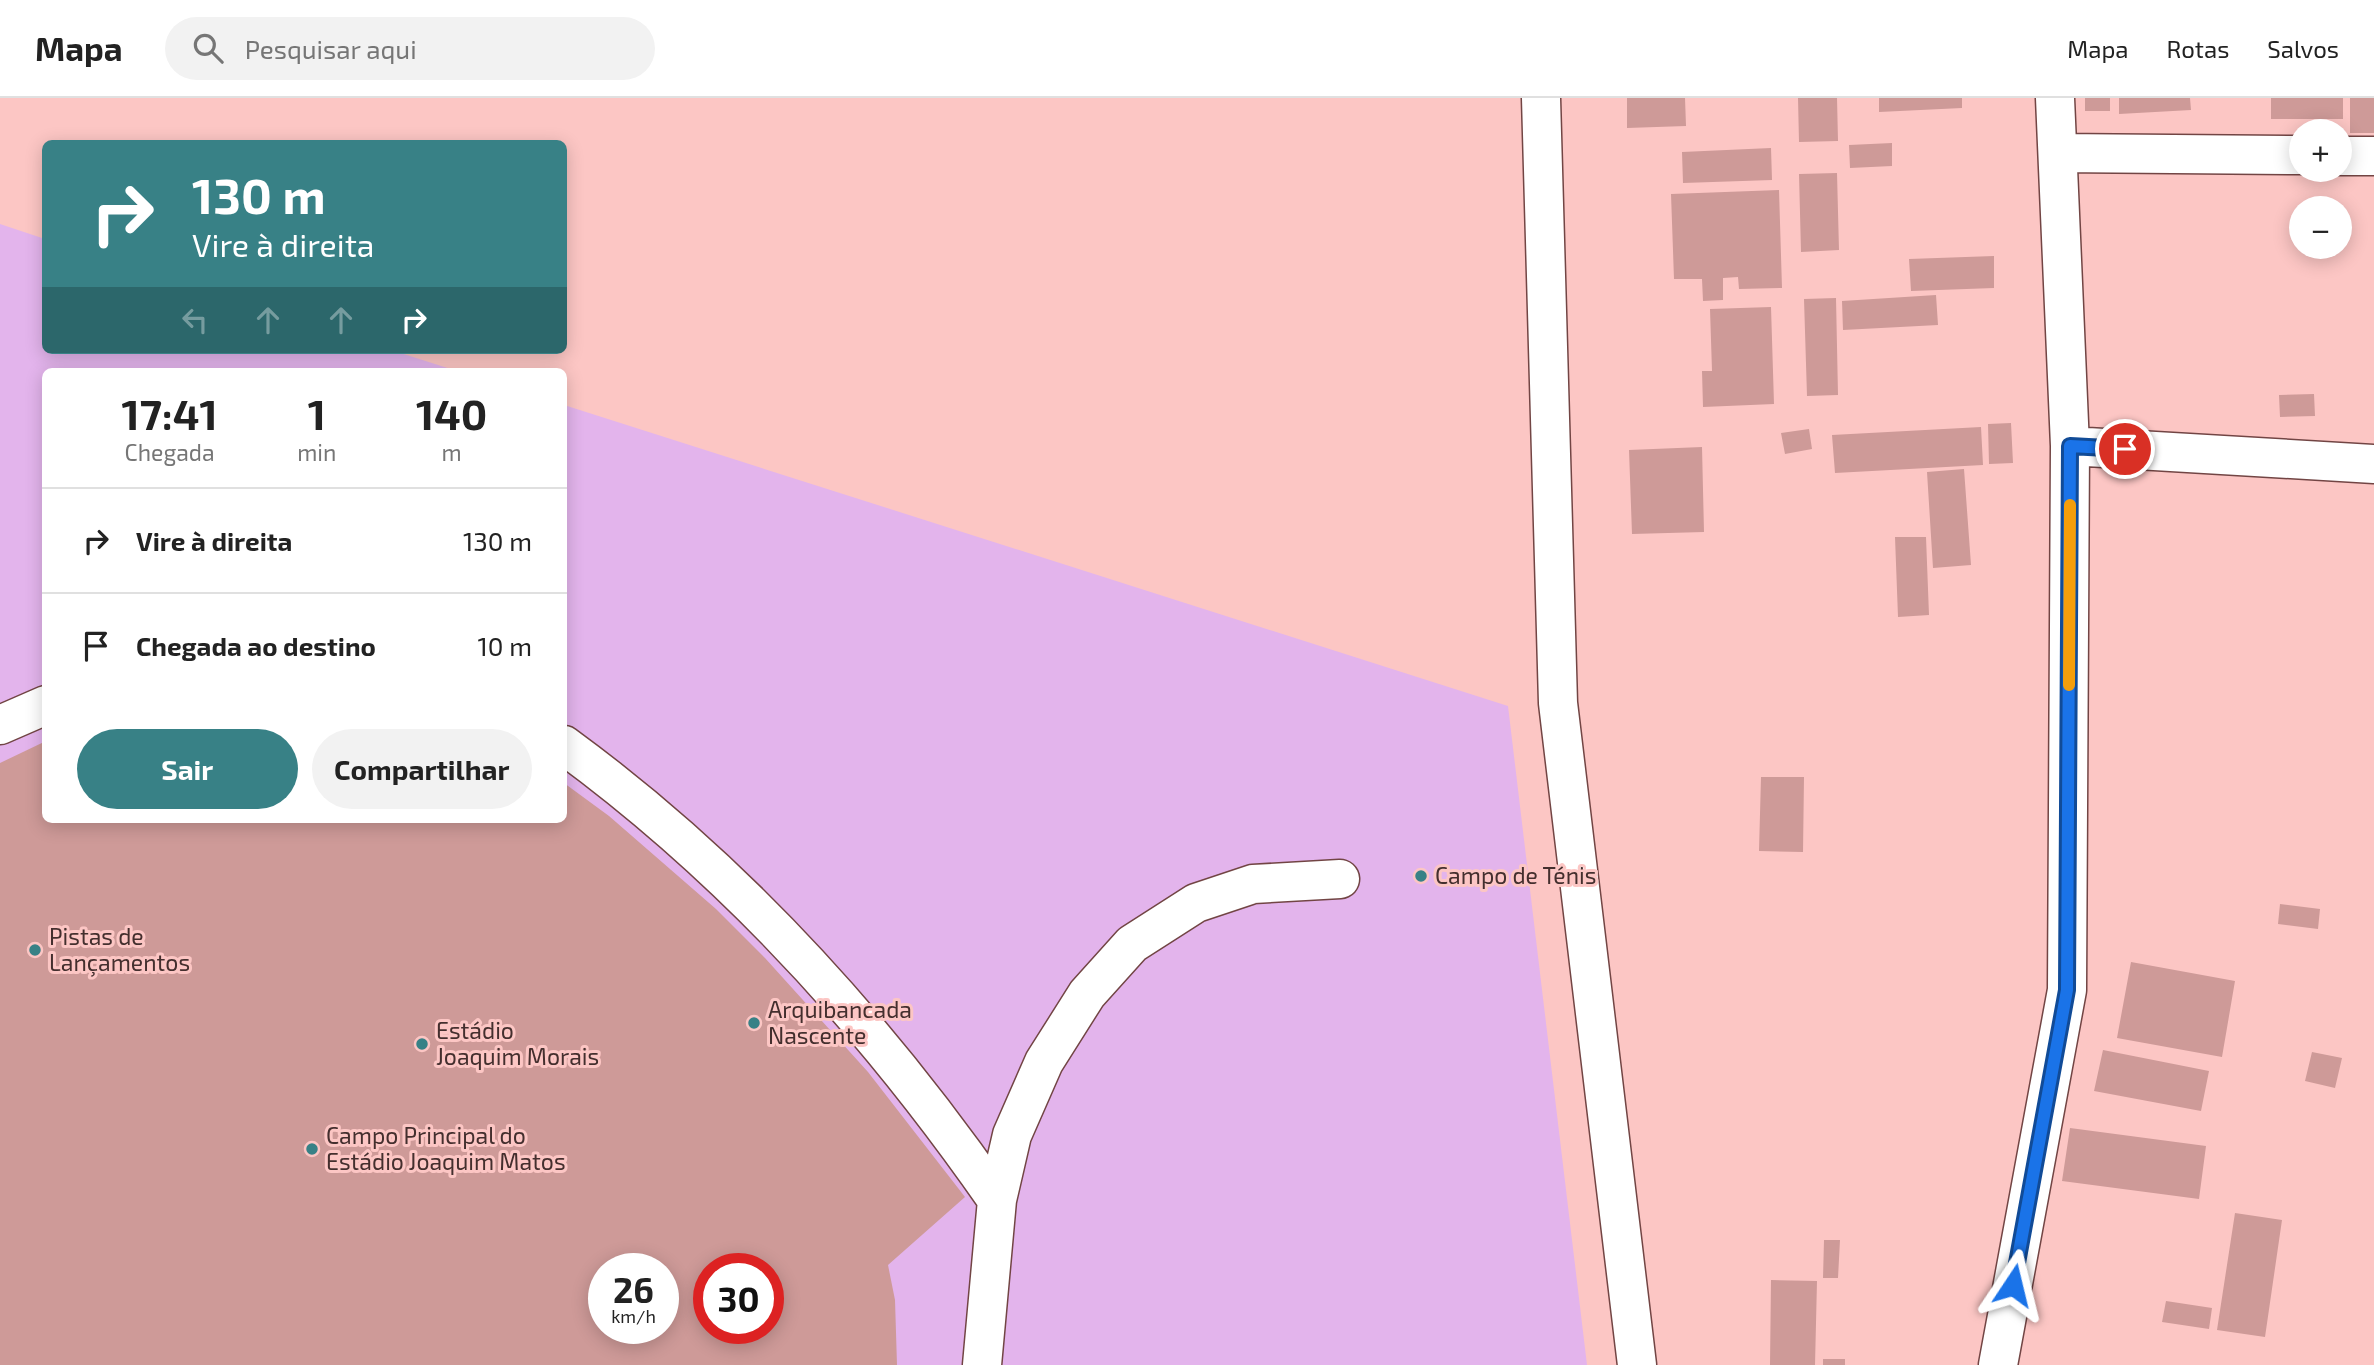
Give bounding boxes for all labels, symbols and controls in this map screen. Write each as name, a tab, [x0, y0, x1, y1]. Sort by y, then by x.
search box	[165, 17, 655, 80]
text: Mapa	[35, 28, 123, 68]
icon: search	[189, 29, 227, 67]
text: Pesquisar aqui	[245, 33, 417, 64]
text: Mapa	[2067, 34, 2129, 63]
text: Rotas	[2167, 34, 2229, 63]
text: Salvos	[2267, 34, 2339, 63]
map controls	[2289, 119, 2352, 259]
button: +	[2289, 119, 2352, 182]
text: 130 m	[192, 165, 326, 224]
icon: right	[77, 168, 168, 259]
button: −	[2289, 196, 2352, 259]
text: Vire à direita	[192, 225, 374, 263]
icon: left	[176, 301, 214, 339]
icon: ahead	[249, 301, 287, 339]
icon: ahead	[322, 301, 360, 339]
icon: right	[395, 301, 433, 339]
text: 17:41	[122, 388, 218, 438]
text: 1	[308, 388, 326, 438]
text: 140	[416, 388, 487, 438]
pin	[2095, 419, 2155, 479]
icon: arrive	[2106, 430, 2144, 468]
text: Chegada	[125, 438, 215, 466]
text: min	[297, 438, 336, 466]
text: m	[442, 438, 462, 466]
icon: right	[77, 522, 115, 560]
text: Vire à direita	[136, 525, 292, 556]
text: 130 m	[463, 525, 532, 556]
icon: arrive	[77, 627, 115, 665]
text: Chegada ao destino	[136, 630, 376, 661]
text: 10 m	[477, 630, 532, 661]
button: Sair	[77, 729, 298, 809]
button: Compartilhar	[312, 729, 532, 809]
place label: Campo de Ténis	[1435, 861, 1596, 889]
marker: Campo de Ténis	[1413, 868, 1429, 884]
place label: Pistas de Lançamentos	[49, 922, 190, 977]
marker: Pistas de Lançamentos	[27, 942, 43, 958]
place label: Arquibancada Nascente	[768, 995, 912, 1049]
marker: Arquibancada Nascente	[746, 1015, 762, 1031]
place label: Estádio Joaquim Morais	[436, 1016, 599, 1070]
marker: Estádio Joaquim Morais	[414, 1036, 430, 1052]
place label: Campo Principal do Estádio Joaquim Matos	[326, 1121, 566, 1175]
marker: Campo Principal do Estádio Joaquim Matos	[304, 1141, 320, 1157]
position arrow	[1976, 1248, 2050, 1322]
speed limit sign: 30	[693, 1253, 784, 1344]
text: 26	[613, 1268, 654, 1310]
text: km/h	[611, 1305, 656, 1327]

